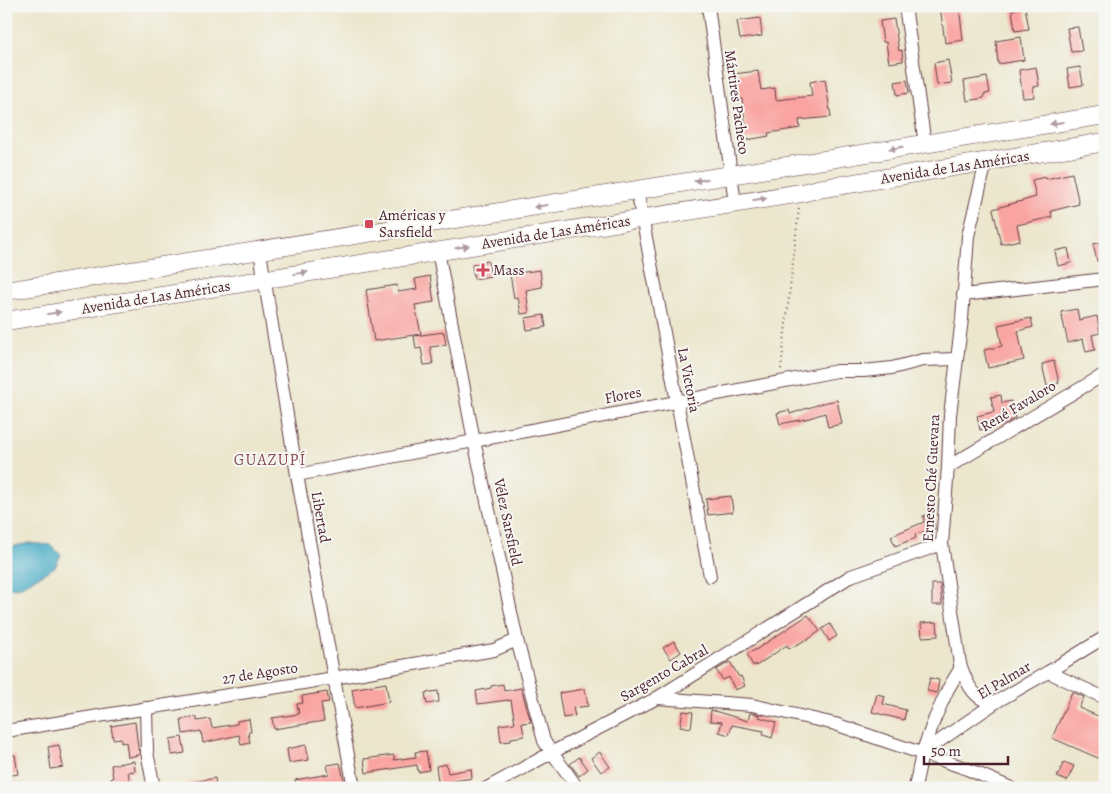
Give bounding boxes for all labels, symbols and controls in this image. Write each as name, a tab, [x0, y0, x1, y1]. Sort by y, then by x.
street label: Mártires Pacheco	[720, 48, 754, 156]
one-way arrow	[1048, 119, 1064, 127]
street label: Avenida de Las Américas	[878, 145, 1031, 189]
one-way arrow	[888, 145, 904, 153]
one-way arrow	[693, 176, 709, 184]
one-way arrow	[753, 195, 769, 203]
one-way arrow	[532, 202, 548, 210]
place label: Américas y Sarsfield	[378, 205, 446, 242]
street label: Avenida de Las Américas	[479, 210, 632, 254]
marker: Américas y Sarsfield	[363, 218, 375, 230]
one-way arrow	[454, 243, 470, 251]
place label: Mass	[493, 260, 525, 280]
marker: Mass	[477, 264, 489, 276]
one-way arrow	[294, 269, 310, 277]
street label: Avenida de Las Américas	[79, 275, 232, 319]
one-way arrow	[47, 309, 63, 317]
street label: La Victoria	[673, 346, 705, 414]
street label: René Favaloro	[977, 376, 1059, 436]
street label: Flores	[603, 382, 643, 408]
street label: Ernesto Ché Guevara	[918, 413, 944, 543]
district label: GUAZUPÍ	[234, 449, 306, 471]
street label: Vélez Sarsfield	[489, 476, 527, 568]
street label: Libertad	[307, 490, 336, 545]
street label: Sargento Cabral	[616, 640, 712, 706]
street label: El Palmar	[973, 656, 1035, 704]
street label: 27 de Agosto	[221, 657, 299, 689]
scale bar	[924, 734, 1007, 766]
text: 50 m	[931, 741, 961, 761]

